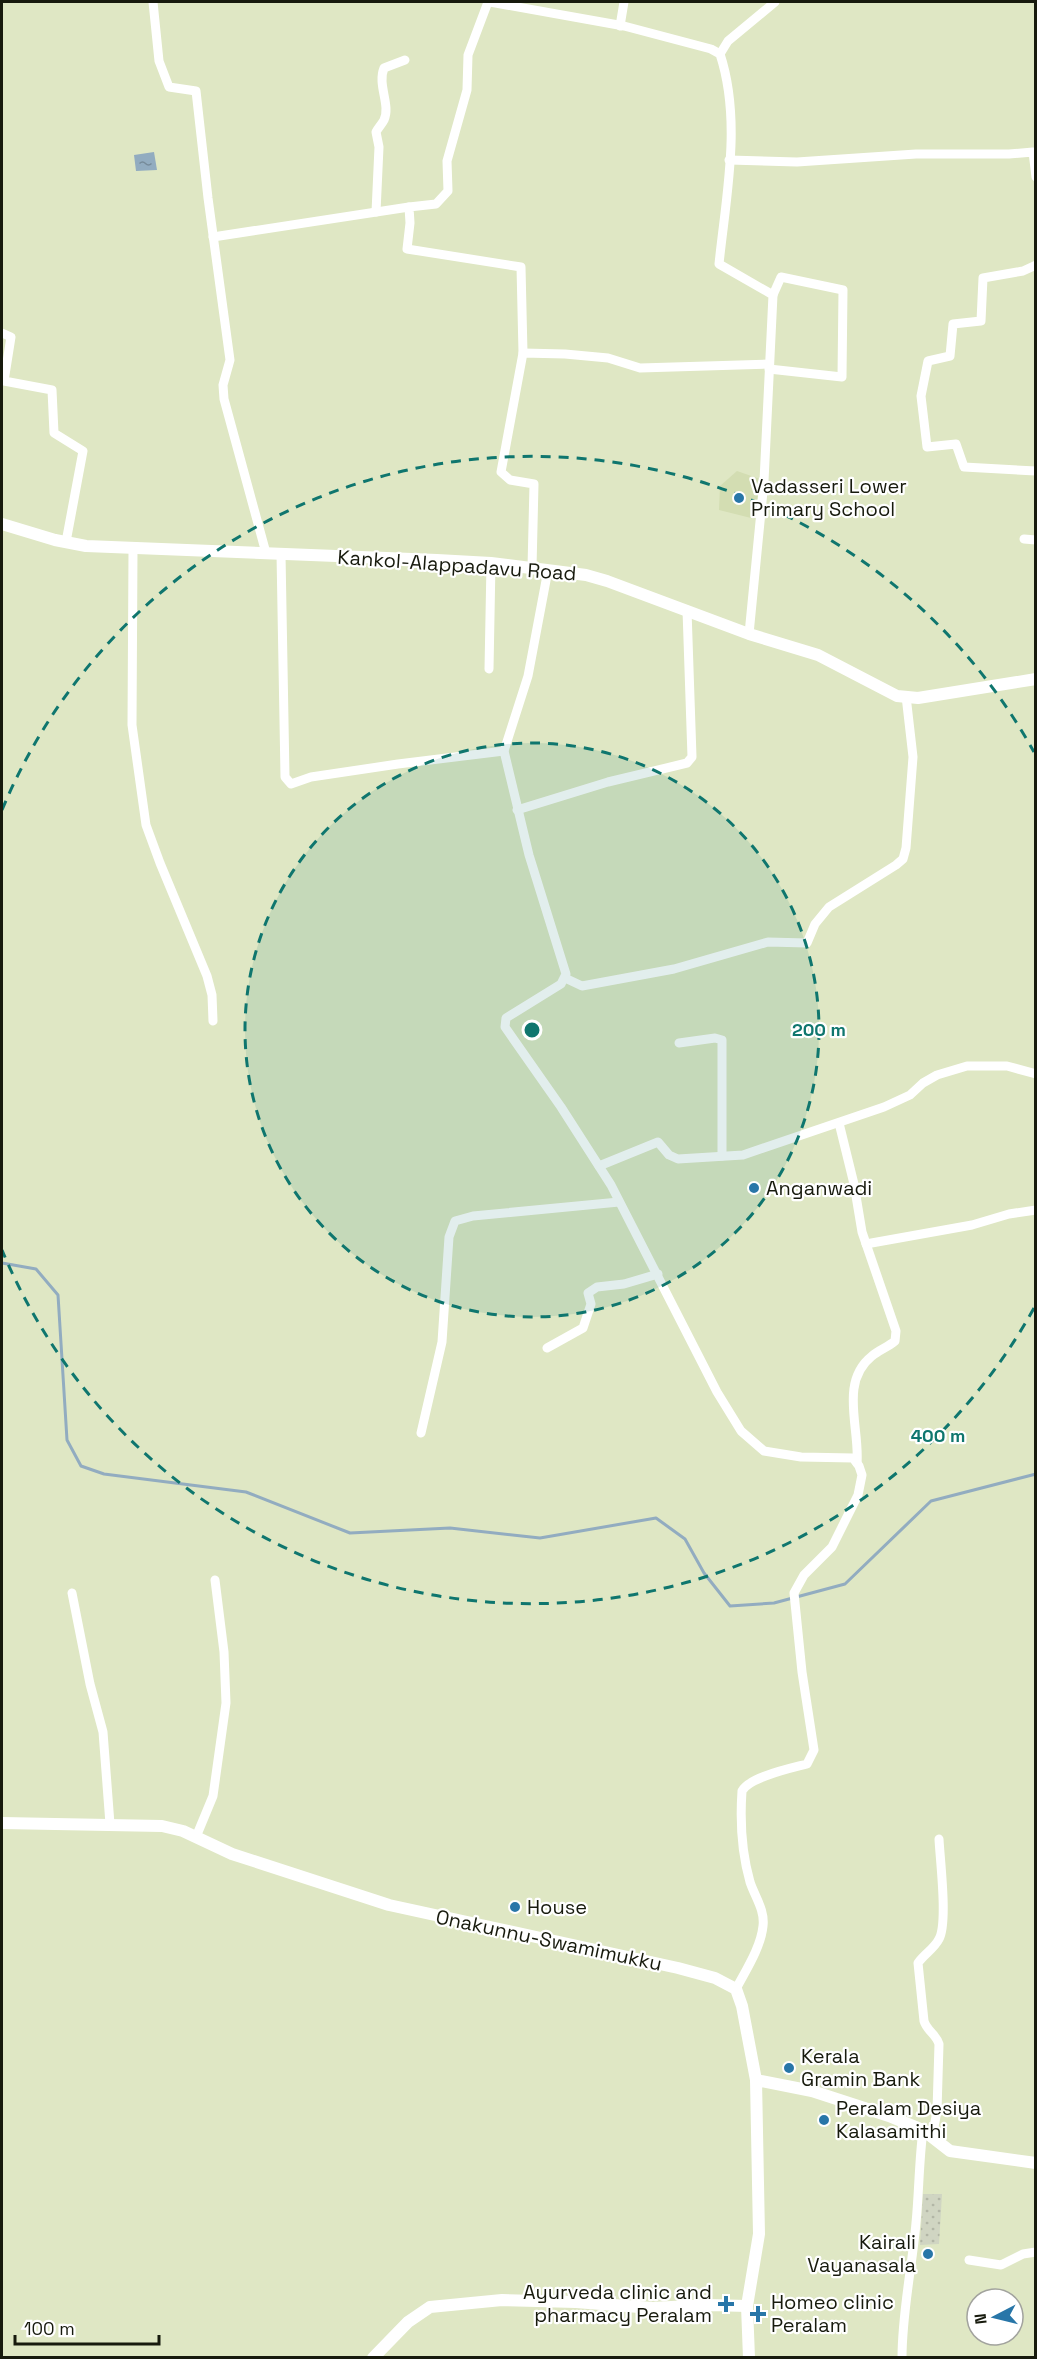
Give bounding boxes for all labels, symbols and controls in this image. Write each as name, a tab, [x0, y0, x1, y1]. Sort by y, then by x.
place label: Vadasseri Lower Primary School	[751, 473, 907, 522]
marker: Vadasseri Lower Primary School	[732, 491, 746, 505]
street label: Kankol-Alappadavu Road	[337, 544, 577, 586]
text: 200 m	[792, 1018, 846, 1041]
centre of rings	[522, 1020, 542, 1040]
place label: Anganwadi	[766, 1175, 872, 1201]
marker: Anganwadi	[747, 1181, 761, 1195]
text: 400 m	[911, 1424, 965, 1447]
place label: House	[527, 1894, 587, 1920]
marker: House	[508, 1900, 522, 1914]
street label: Onakunnu-Swamimukku	[434, 1903, 664, 1977]
place label: Kerala Gramin Bank	[801, 2043, 920, 2092]
marker: Kerala Gramin Bank	[782, 2061, 796, 2075]
place label: Peralam Desiya Kalasamithi	[836, 2095, 981, 2144]
marker: Peralam Desiya Kalasamithi	[817, 2113, 831, 2127]
place label: Kairali Vayanasala	[807, 2229, 916, 2278]
marker: Kairali Vayanasala	[921, 2247, 935, 2261]
place label: Ayurveda clinic and pharmacy Peralam	[523, 2279, 712, 2328]
north arrow	[965, 2287, 1025, 2347]
place label: Homeo clinic Peralam	[771, 2289, 894, 2338]
marker: Ayurveda clinic and pharmacy Peralam	[717, 2295, 735, 2313]
marker: Homeo clinic Peralam	[749, 2305, 767, 2323]
scale bar	[15, 2308, 159, 2346]
text: N	[970, 2312, 992, 2325]
text: 100 m	[24, 2317, 75, 2340]

